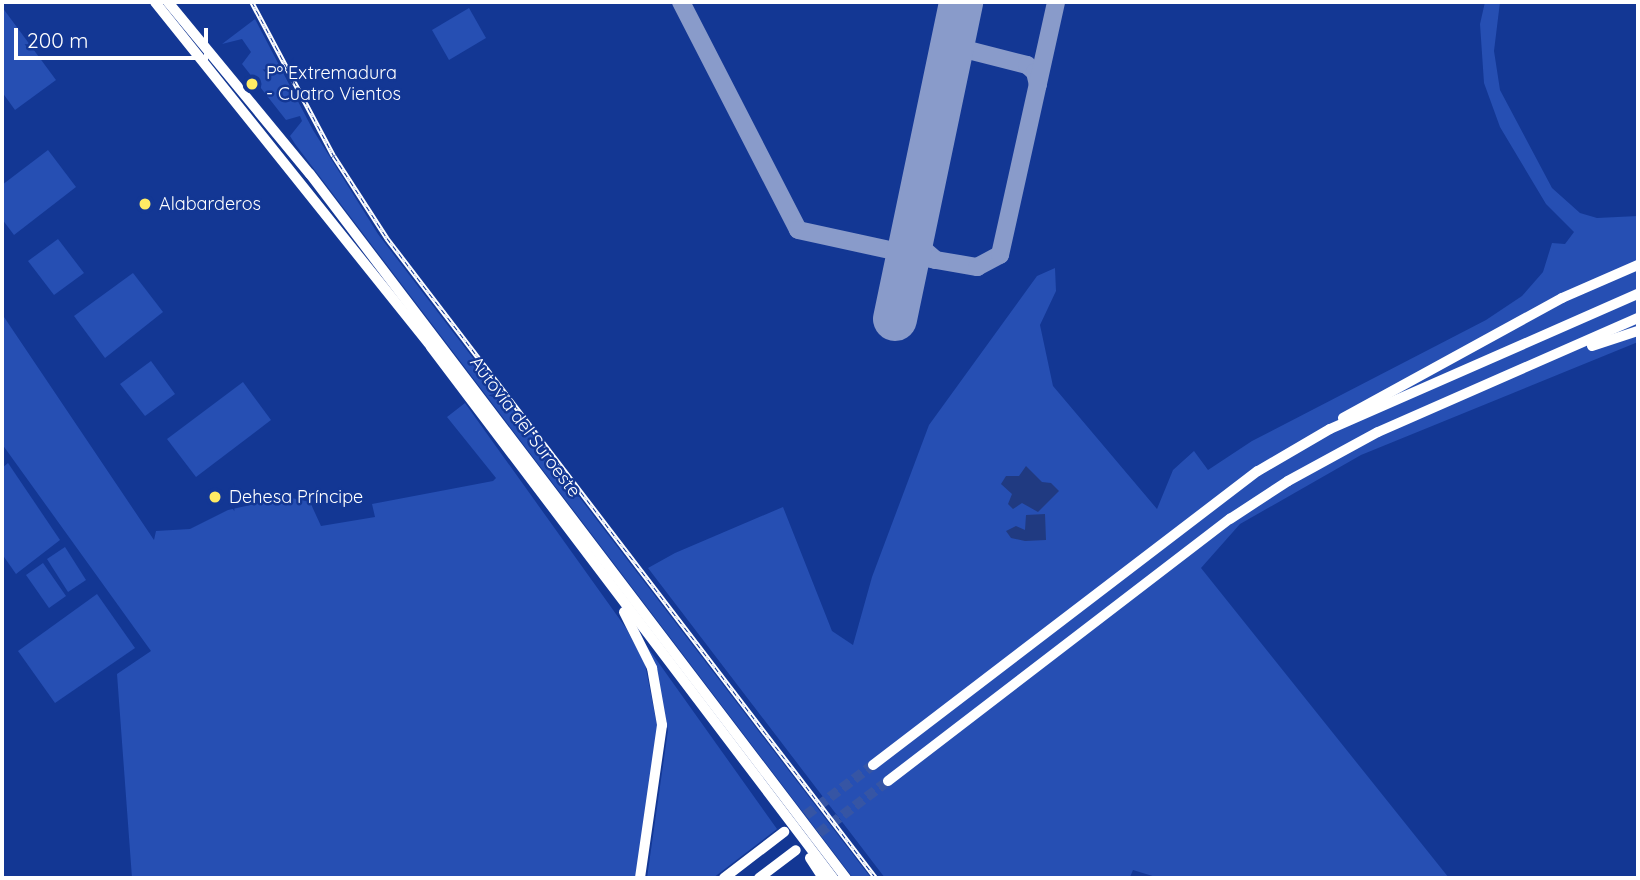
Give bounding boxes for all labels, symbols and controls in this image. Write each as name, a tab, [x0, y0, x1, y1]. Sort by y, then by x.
scale bar	[18, 14, 212, 58]
text: 200 m	[27, 27, 89, 53]
place label: Pº Extremadura - Cuatro Vientos	[266, 63, 401, 106]
marker: Pº Extremadura - Cuatro Vientos	[244, 76, 260, 92]
place label: Alabarderos	[159, 193, 261, 215]
marker: Alabarderos	[137, 196, 153, 212]
street label: Autovía del Suroeste	[465, 352, 585, 502]
place label: Dehesa Príncipe	[229, 486, 363, 508]
marker: Dehesa Príncipe	[207, 489, 223, 505]

